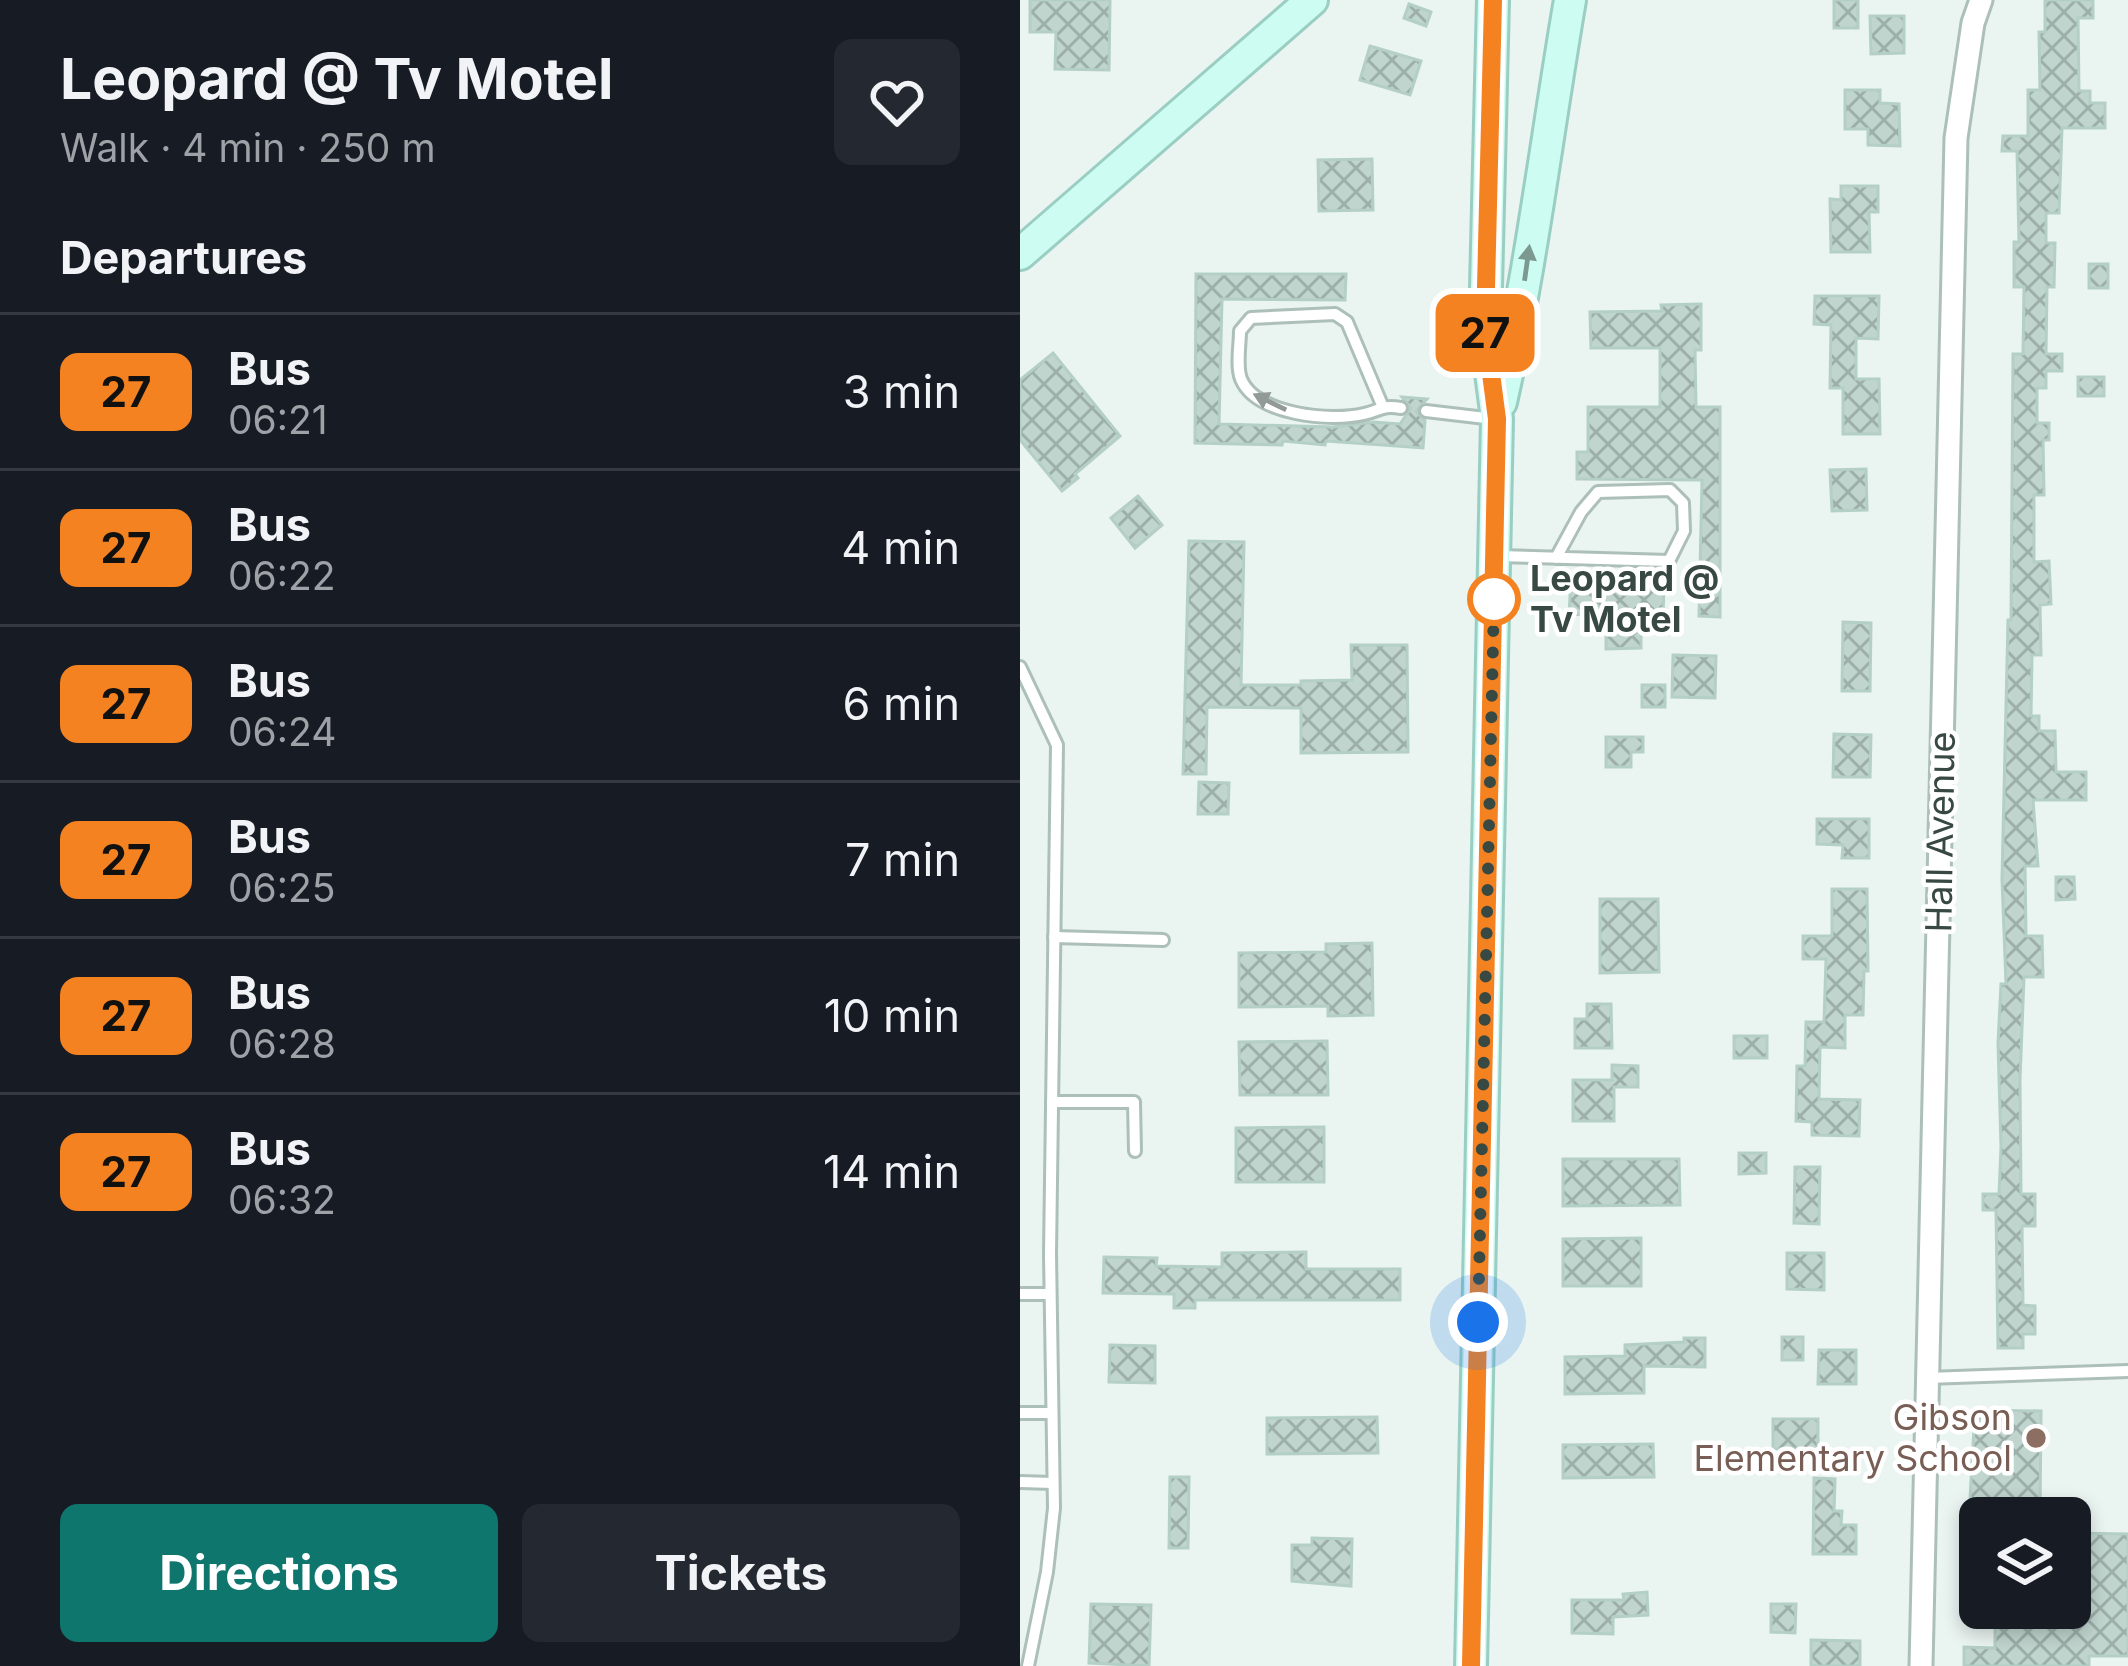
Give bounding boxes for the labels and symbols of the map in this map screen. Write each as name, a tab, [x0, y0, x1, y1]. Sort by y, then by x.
one-way arrow	[1518, 244, 1537, 281]
line badge: 27	[1431, 294, 1539, 372]
one-way arrow	[1252, 393, 1287, 412]
place label: Leopard @ Tv Motel	[1530, 556, 1719, 641]
marker: Leopard @ Tv Motel	[1469, 574, 1519, 624]
street label: Hall Avenue	[1916, 731, 1964, 933]
your location	[1448, 1292, 1508, 1352]
place label: Gibson Elementary School	[1693, 1395, 2012, 1480]
marker: Gibson Elementary School	[2023, 1425, 2049, 1451]

